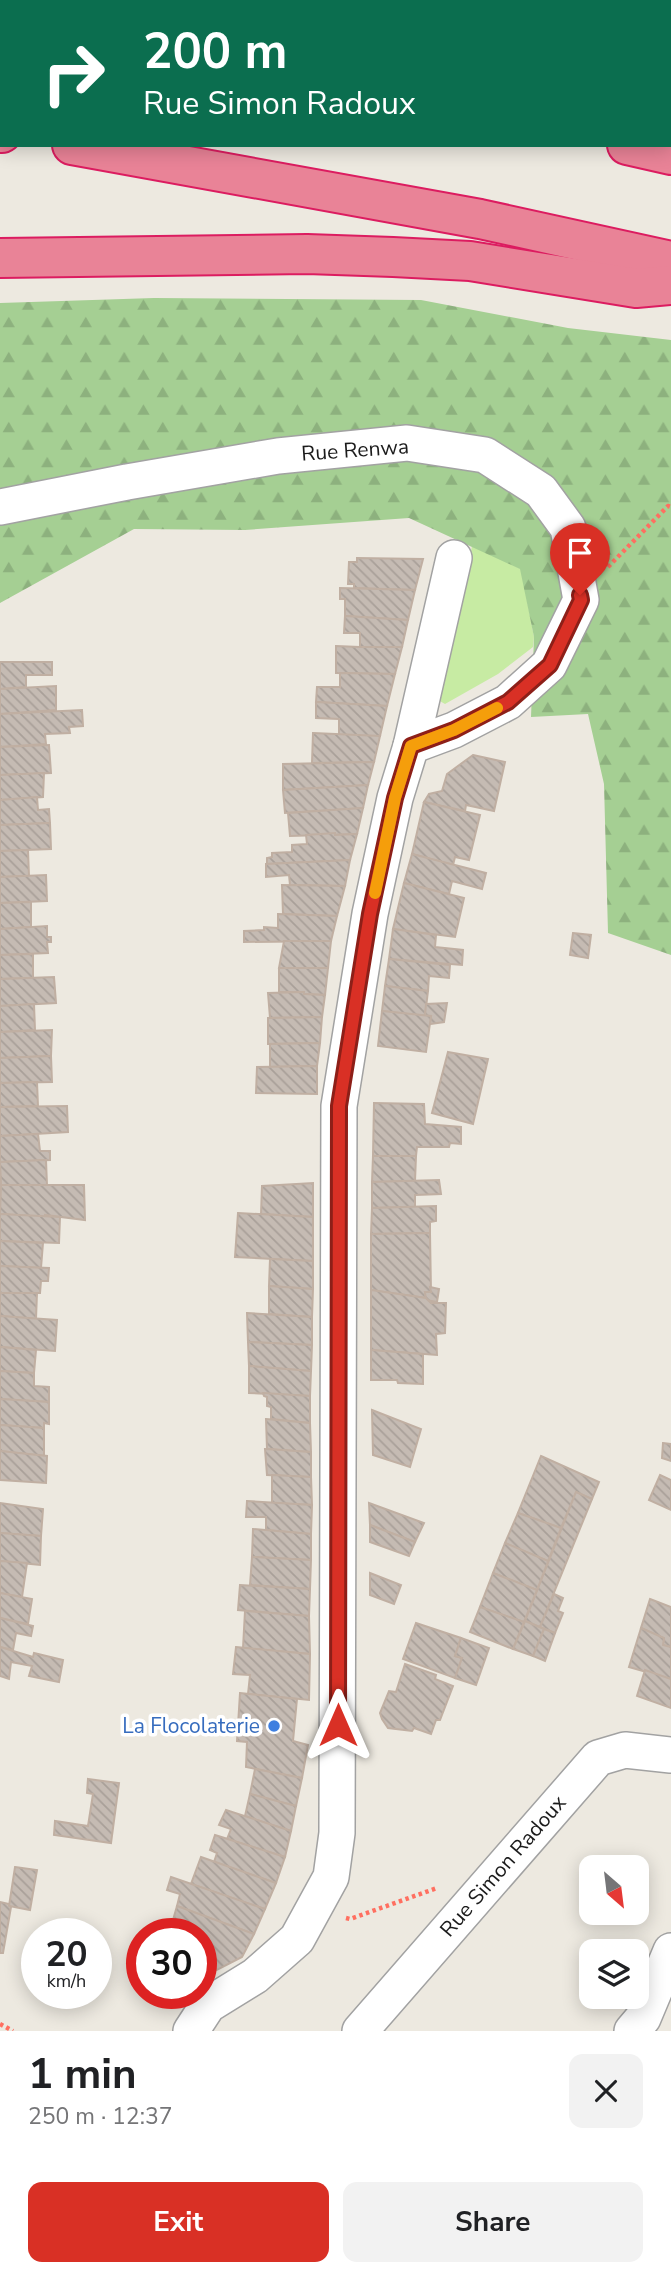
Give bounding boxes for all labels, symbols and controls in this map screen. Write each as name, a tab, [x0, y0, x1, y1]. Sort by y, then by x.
text: 200 m	[143, 18, 287, 85]
icon: right	[28, 28, 119, 119]
text: Rue Simon Radoux	[143, 82, 416, 125]
street label: Rue Renwa	[300, 432, 410, 468]
pin	[550, 523, 610, 595]
icon: arrive	[561, 534, 599, 572]
position arrow	[301, 1688, 375, 1762]
place label: La Flocolaterie	[122, 1712, 260, 1740]
marker: La Flocolaterie	[266, 1718, 282, 1734]
street label: Rue Simon Radoux	[434, 1789, 572, 1943]
north arrow	[579, 1855, 649, 1925]
map controls	[579, 1855, 649, 2009]
speed limit sign: 30	[126, 1918, 217, 2009]
text: 20	[45, 1931, 88, 1978]
button: layers	[579, 1939, 649, 2009]
text: km/h	[47, 1969, 86, 1993]
text: 1 min	[28, 2046, 137, 2103]
button: close	[569, 2054, 643, 2128]
text: 250 m · 12:37	[28, 2101, 173, 2132]
button: Exit	[28, 2182, 329, 2262]
button: Share	[343, 2182, 643, 2262]

